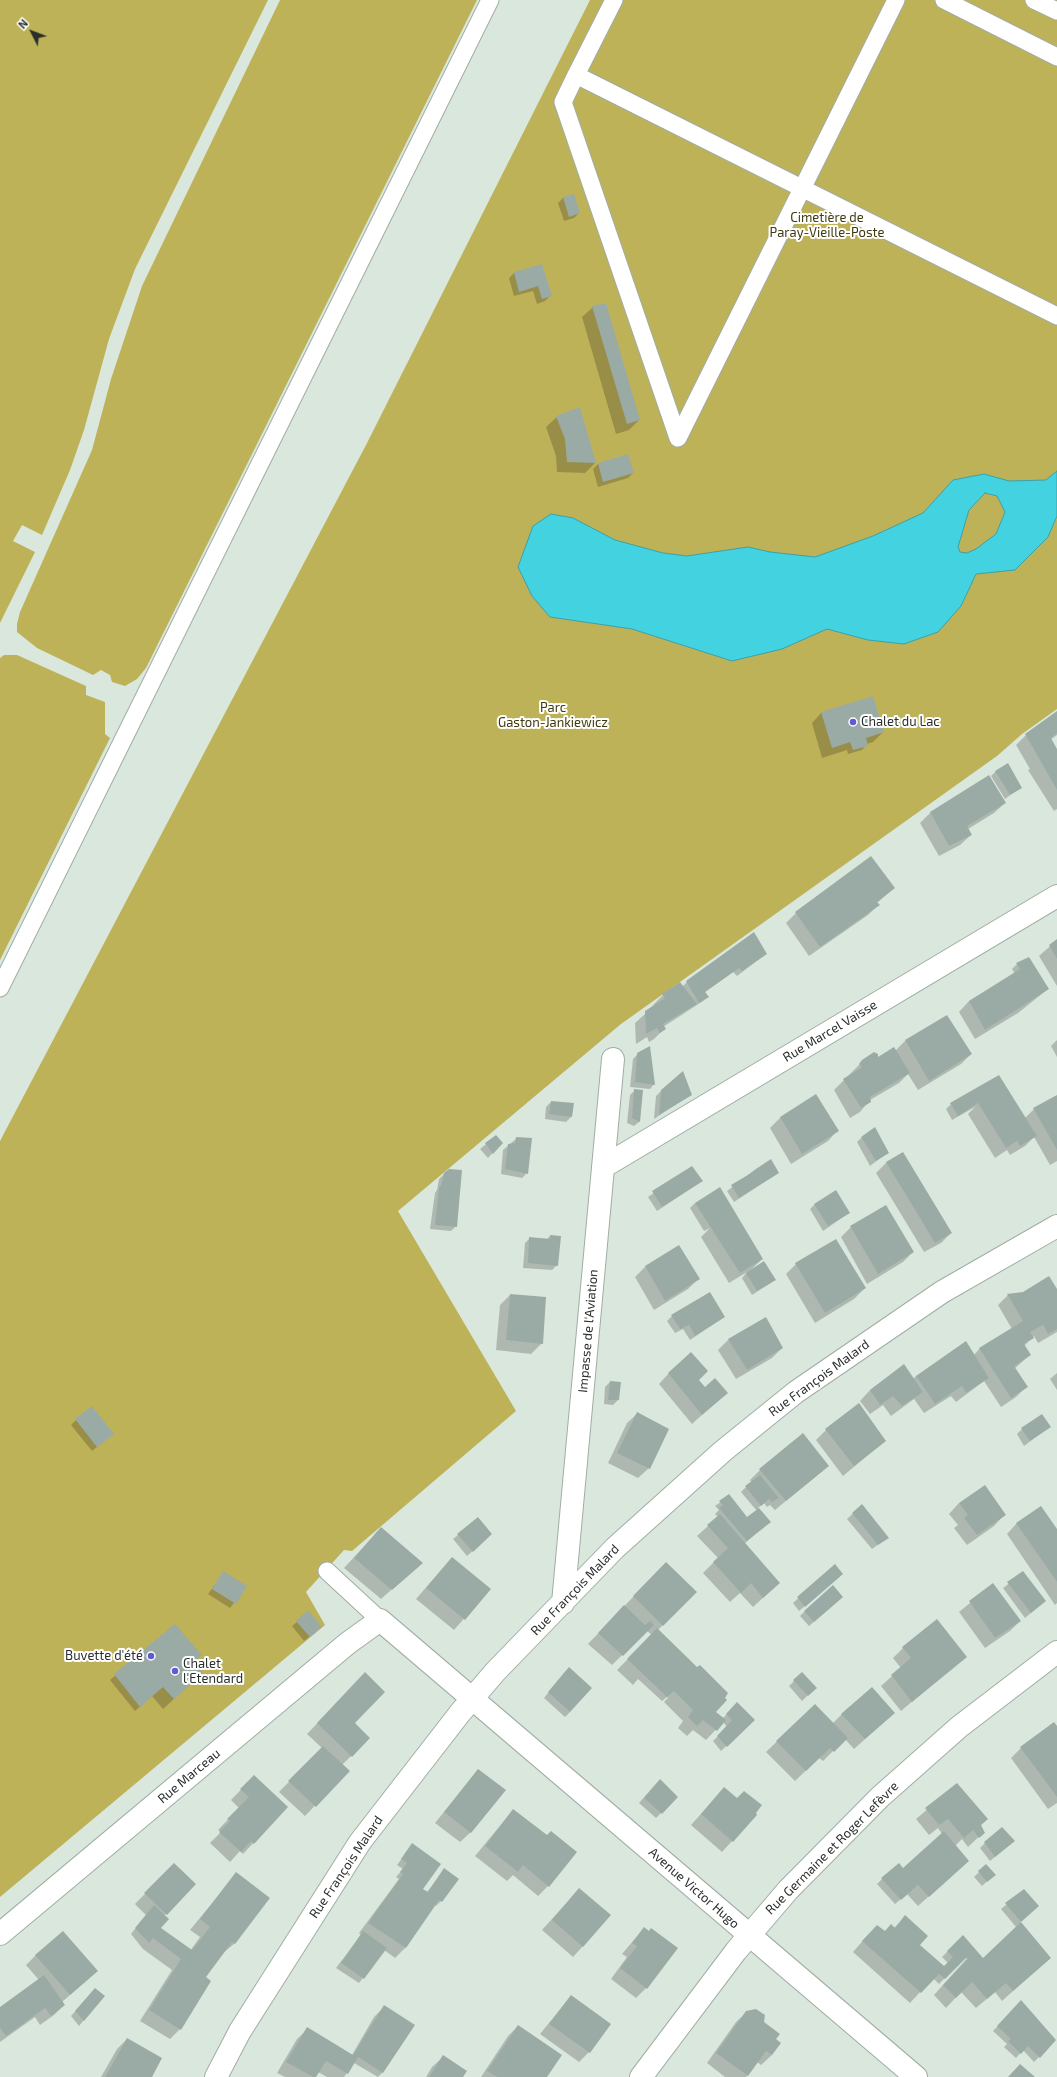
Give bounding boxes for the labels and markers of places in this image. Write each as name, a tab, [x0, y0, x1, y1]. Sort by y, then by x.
place label: Chalet du Lac	[861, 714, 940, 730]
marker: Chalet du Lac	[848, 717, 858, 727]
place label: Buvette d'été	[65, 1648, 143, 1664]
marker: Buvette d'été	[146, 1651, 156, 1661]
place label: Chalet l'Etendard	[183, 1656, 243, 1687]
marker: Chalet l'Etendard	[170, 1666, 180, 1676]

